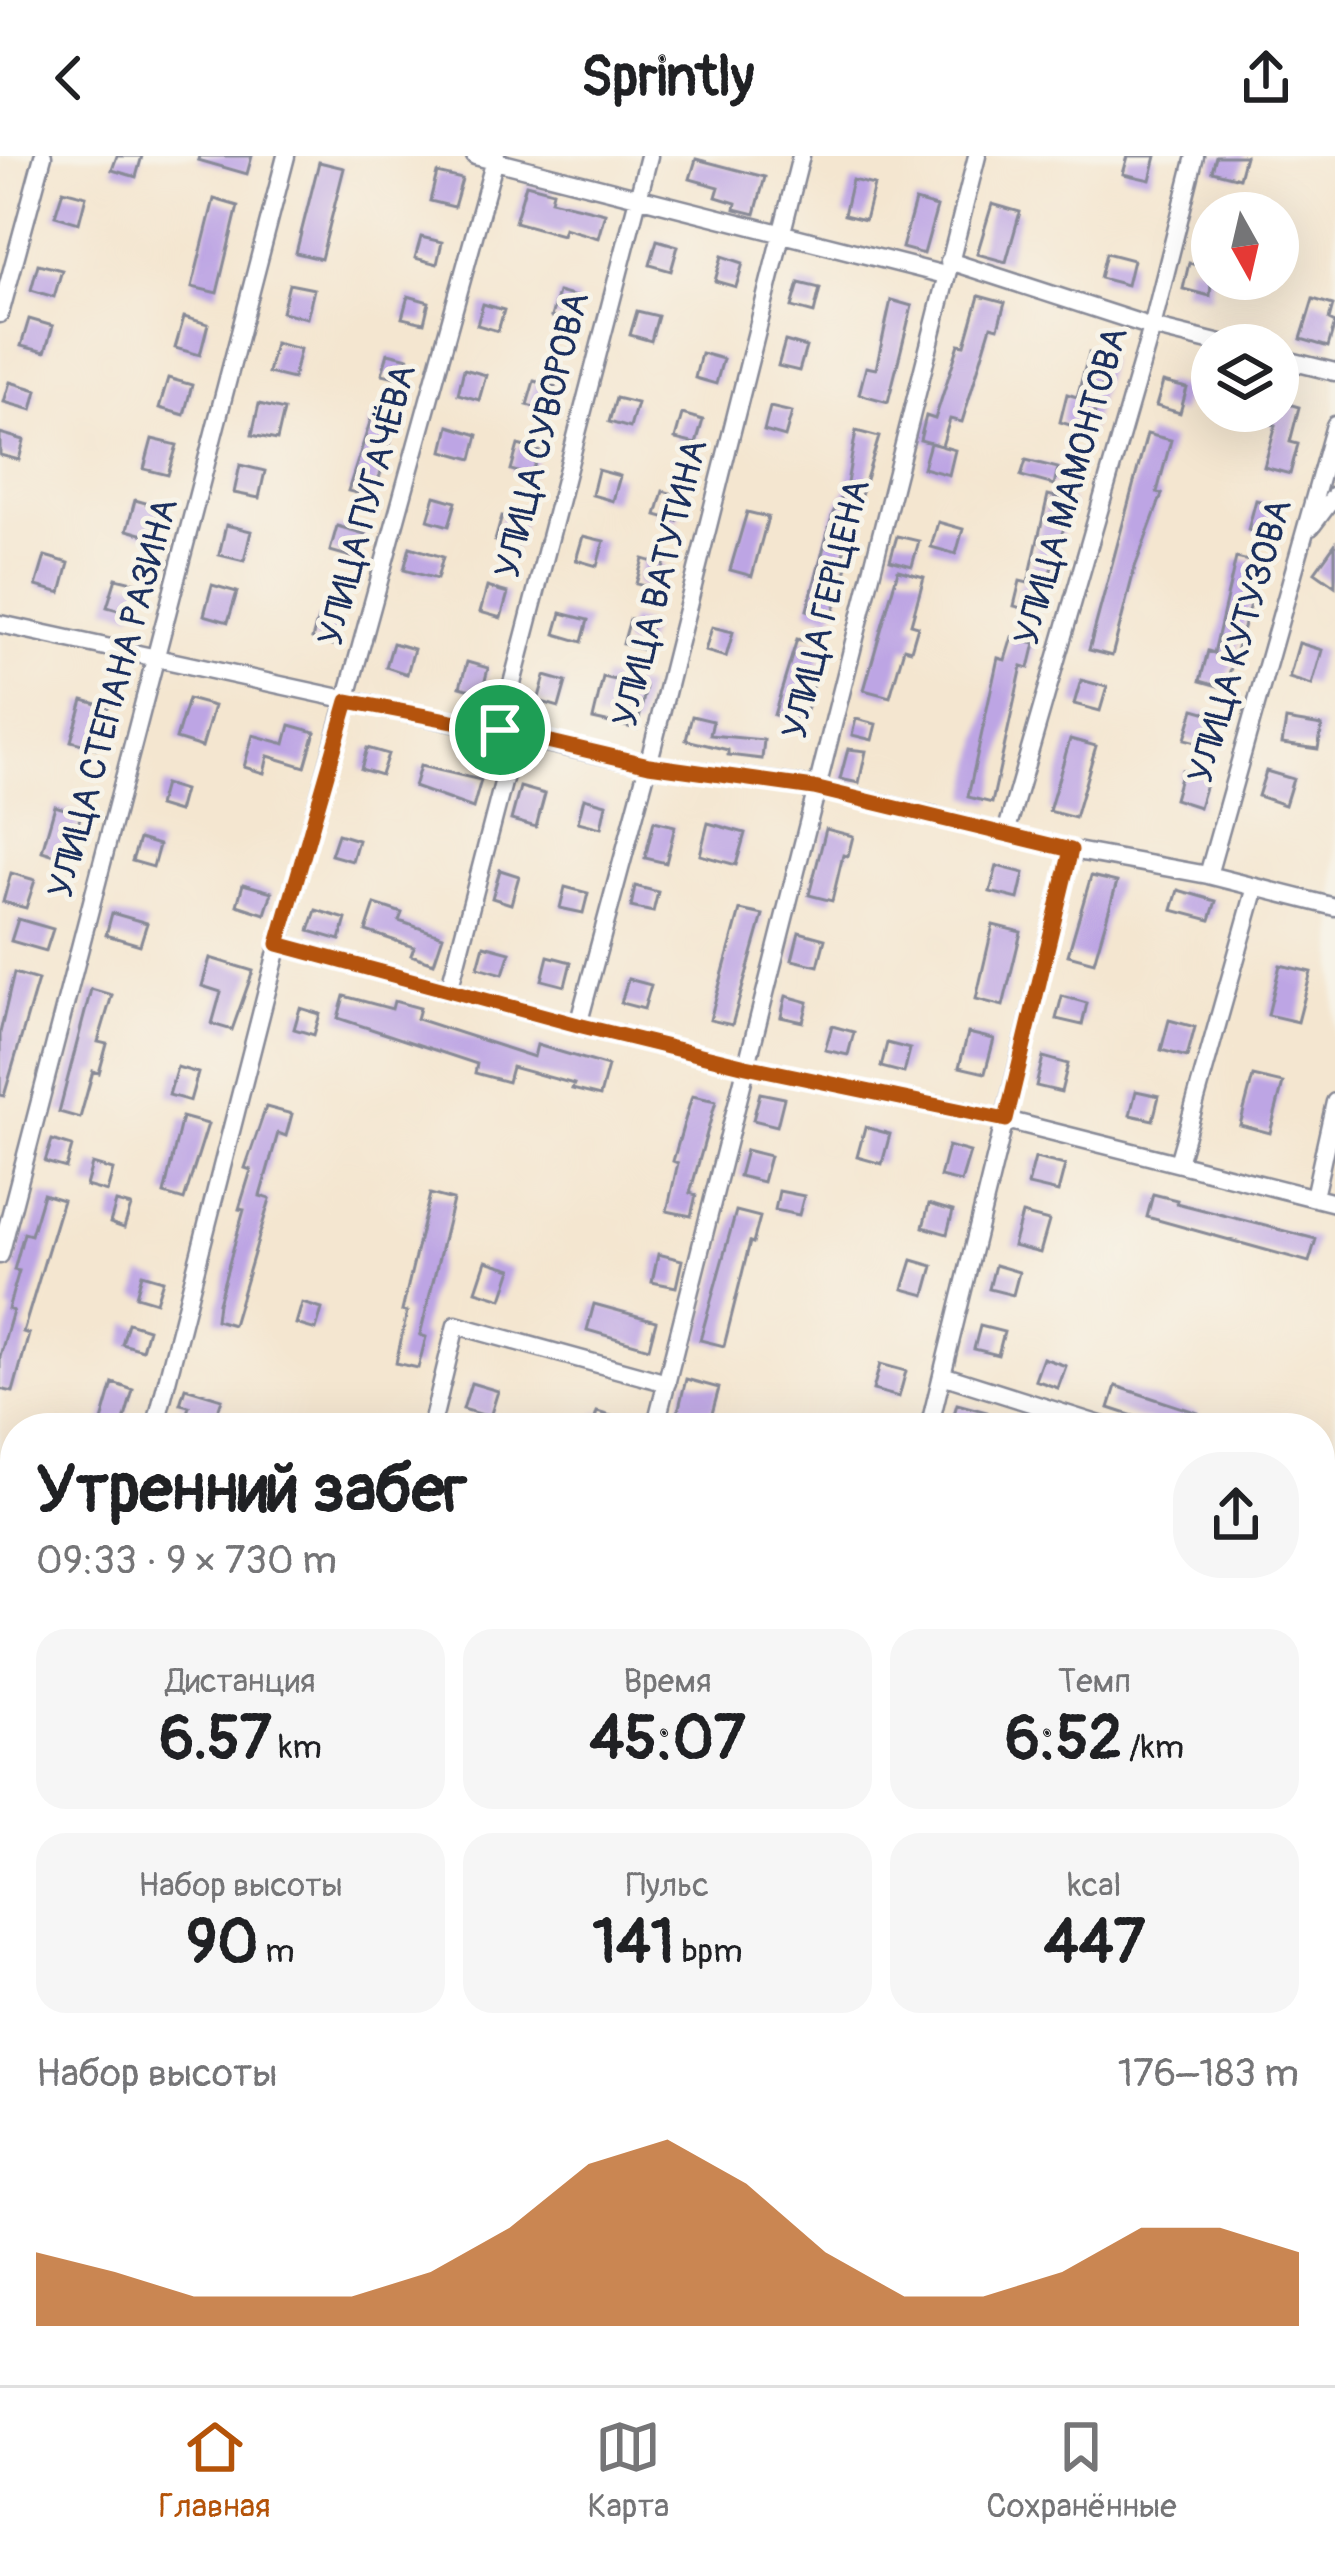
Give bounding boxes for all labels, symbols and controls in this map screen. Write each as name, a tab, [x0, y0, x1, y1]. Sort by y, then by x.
text: Sprintly	[581, 44, 754, 112]
icon: back	[36, 45, 102, 111]
icon: share	[1233, 45, 1299, 111]
north arrow	[1191, 192, 1299, 300]
map controls	[1191, 192, 1299, 432]
street label: УЛИЦА СУВОРОВА	[485, 287, 599, 583]
street label: УЛИЦА МАМОНТОВА	[1004, 322, 1138, 650]
button: layers	[1191, 324, 1299, 432]
street label: УЛИЦА ПУГАЧЁВА	[308, 359, 426, 651]
street label: УЛИЦА ВАТУТИНА	[603, 435, 717, 731]
street label: УЛИЦА ГЕРЦЕНА	[772, 475, 880, 743]
street label: УЛИЦА СТЕПАНА РАЗИНА	[38, 493, 188, 903]
street label: УЛИЦА КУТУЗОВА	[1178, 494, 1302, 788]
pin	[449, 679, 551, 781]
icon: arrive	[467, 697, 533, 763]
text: Утренний забег	[36, 1449, 467, 1532]
button: share	[1173, 1452, 1299, 1578]
text: 09:33 · 9 × 730 m	[36, 1536, 337, 1585]
text: Дистанция	[166, 1661, 315, 1702]
text: Время	[624, 1661, 711, 1702]
text: Темп	[1058, 1661, 1131, 1702]
text: 6.57	[159, 1702, 272, 1777]
text: 45:07	[589, 1702, 746, 1777]
text: 6:52	[1005, 1702, 1122, 1777]
text: km	[272, 1727, 322, 1768]
text: /km	[1122, 1727, 1184, 1768]
text: Набор высоты	[138, 1865, 343, 1906]
text: Пульс	[626, 1865, 709, 1906]
text: kcal	[1068, 1865, 1121, 1906]
text: 90	[186, 1906, 258, 1981]
text: 141	[593, 1906, 674, 1981]
text: 447	[1044, 1906, 1145, 1981]
text: m	[258, 1931, 295, 1972]
text: bpm	[674, 1931, 742, 1972]
text: Набор высоты	[36, 2049, 278, 2098]
text: 176–183 m	[1118, 2049, 1299, 2098]
tab: Главная	[158, 2414, 271, 2527]
tab: Карта	[588, 2414, 669, 2527]
tab: Сохранённые	[986, 2414, 1177, 2527]

